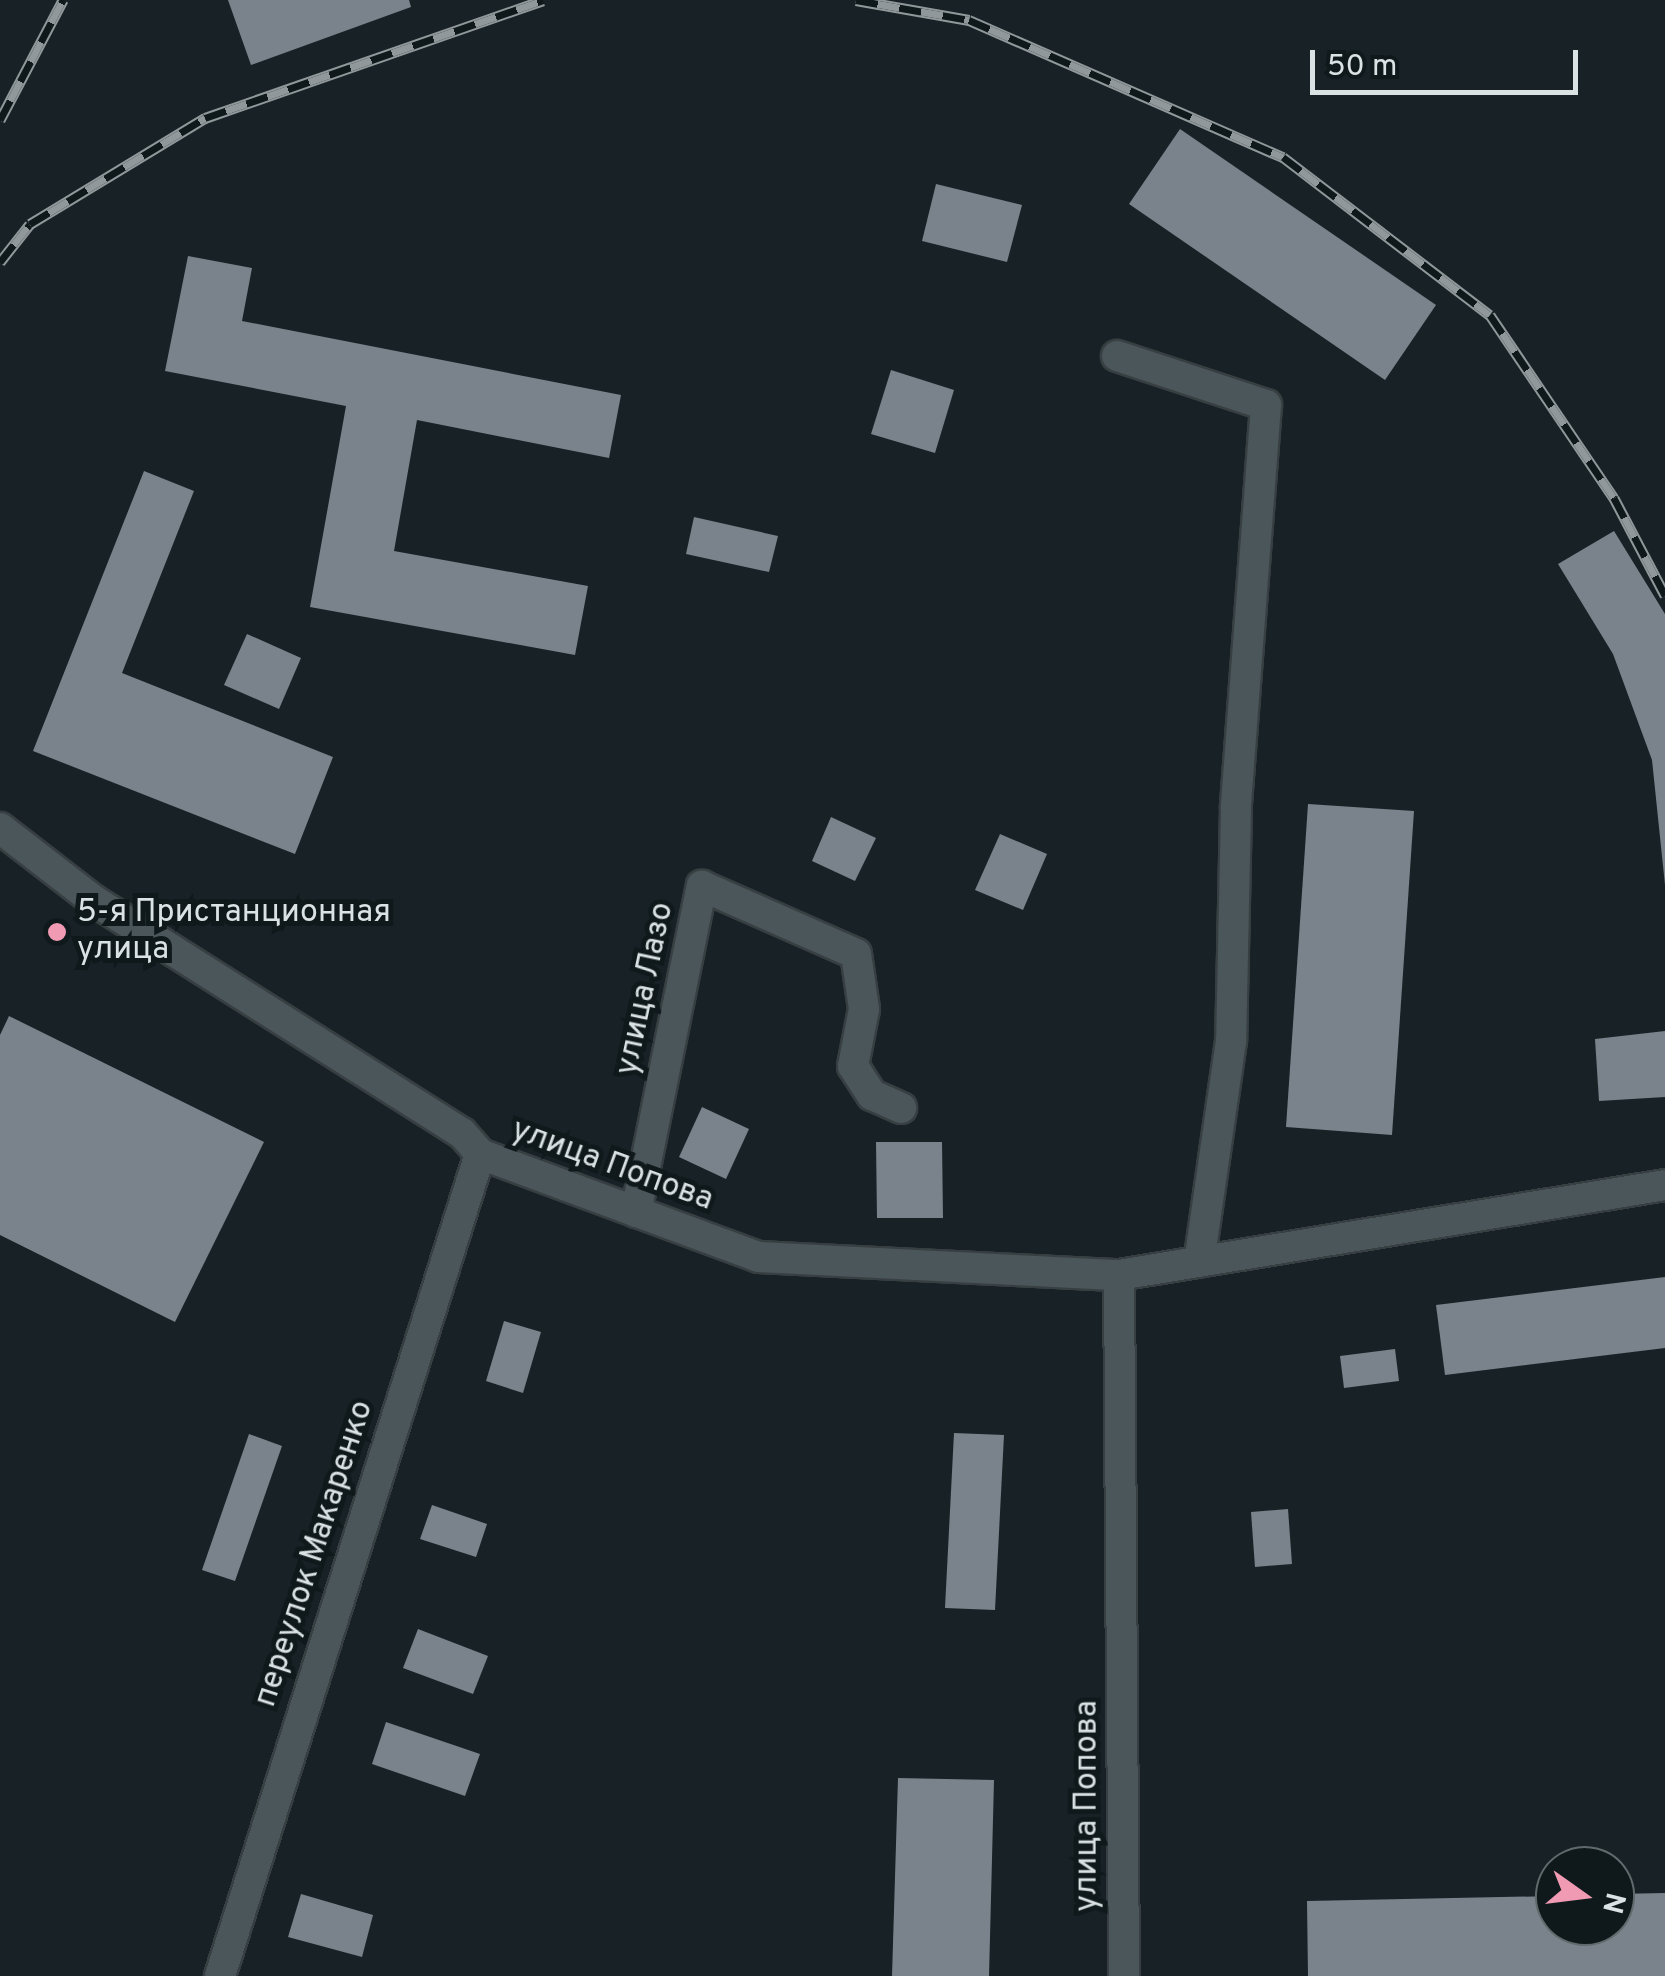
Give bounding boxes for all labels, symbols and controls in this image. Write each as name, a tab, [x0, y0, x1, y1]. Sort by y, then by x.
scale bar	[1315, 30, 1582, 92]
text: 50 m	[1327, 49, 1397, 86]
place label: 5-я Пристанционная улица	[77, 895, 391, 970]
street label: улица Лазо	[609, 899, 683, 1079]
marker: 5-я Пристанционная улица	[46, 921, 68, 943]
street label: улица Попова	[506, 1112, 718, 1220]
street label: переулок Макаренко	[247, 1396, 383, 1712]
street label: улица Попова	[1069, 1700, 1107, 1912]
north arrow	[1535, 1846, 1635, 1946]
text: N	[1592, 1889, 1632, 1917]

